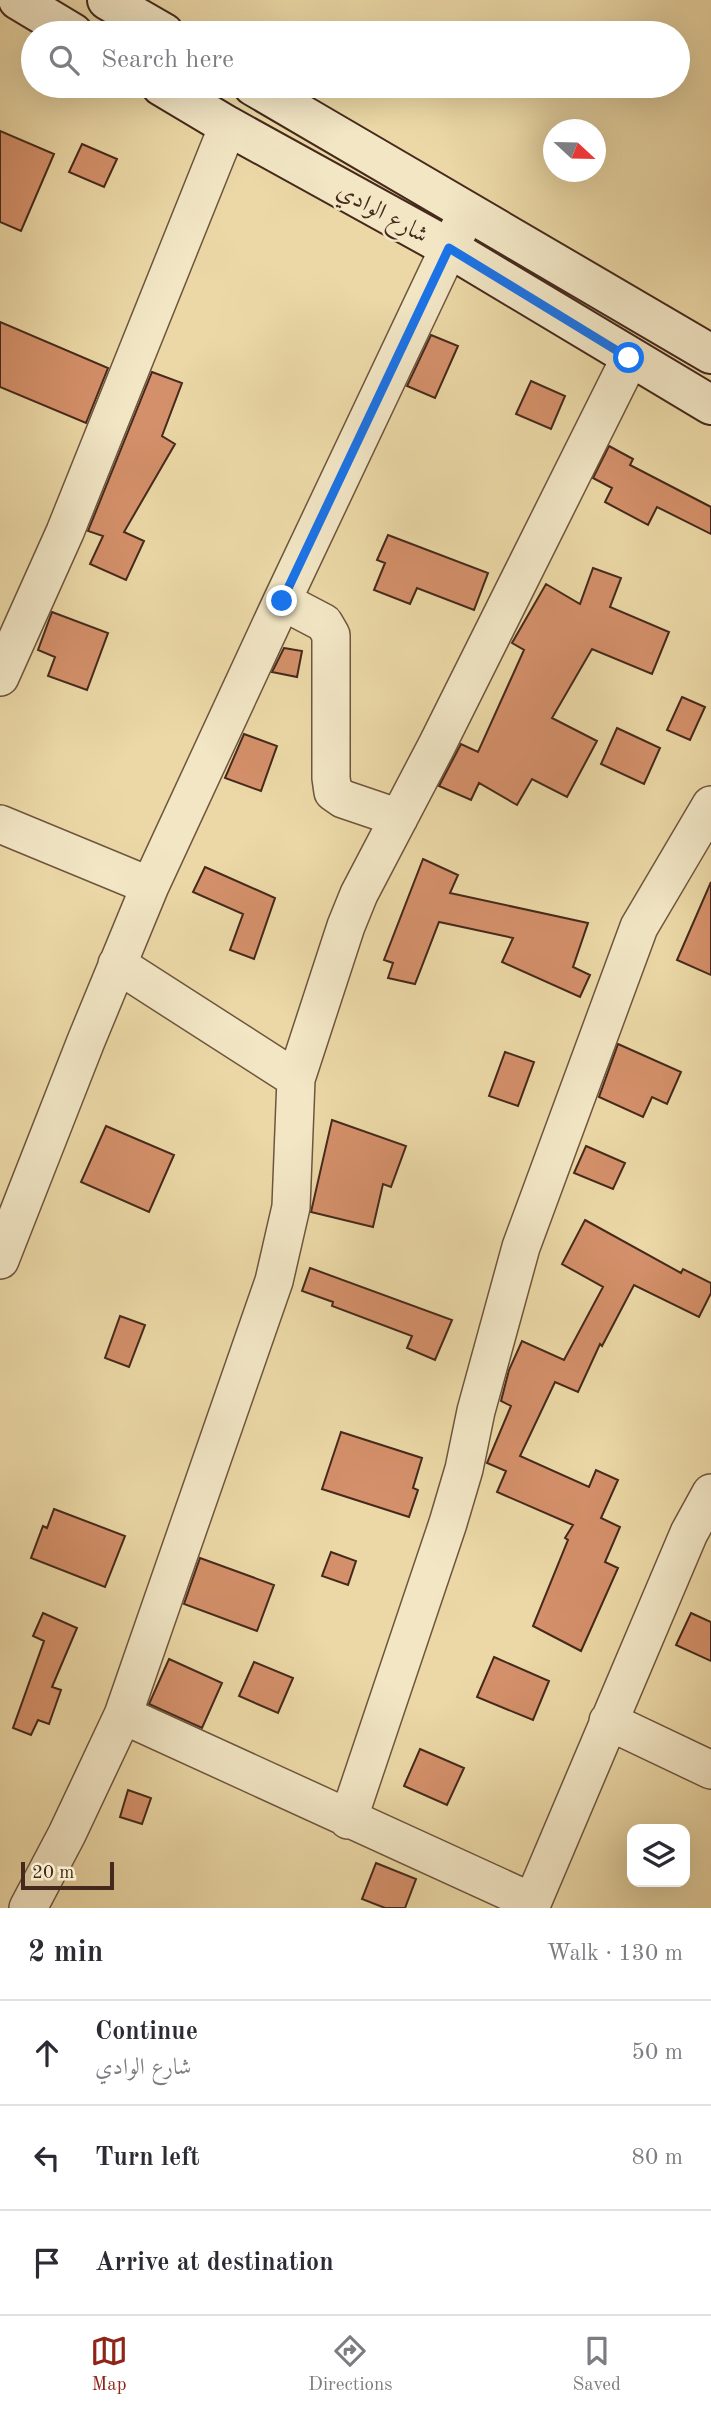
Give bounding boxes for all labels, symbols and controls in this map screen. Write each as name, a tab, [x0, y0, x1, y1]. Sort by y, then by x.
search box	[21, 21, 690, 98]
icon: search	[45, 41, 83, 79]
text: Search here	[101, 47, 234, 73]
north arrow	[543, 119, 606, 182]
street label: شارع الوادي	[329, 179, 432, 254]
route start	[613, 342, 644, 373]
route end	[266, 585, 297, 616]
map controls	[627, 1824, 690, 1887]
button: layers	[627, 1824, 690, 1887]
scale bar	[21, 1859, 114, 1891]
text: 20 m	[32, 1864, 74, 1883]
text: 2 min	[28, 1938, 103, 1968]
text: Walk · 130 m	[547, 1942, 683, 1965]
text: Continue	[95, 2019, 198, 2045]
icon: ahead	[28, 2034, 66, 2072]
text: 50 m	[632, 2041, 683, 2064]
text: شارع الوادي	[95, 2056, 191, 2079]
icon: left	[28, 2139, 66, 2177]
text: Turn left	[95, 2145, 200, 2171]
text: 80 m	[632, 2146, 683, 2169]
icon: arrive	[28, 2244, 66, 2282]
text: Arrive at destination	[95, 2250, 334, 2276]
tab: Map	[90, 2332, 128, 2397]
tab: Directions	[308, 2332, 393, 2397]
tab: Saved	[573, 2332, 621, 2397]

